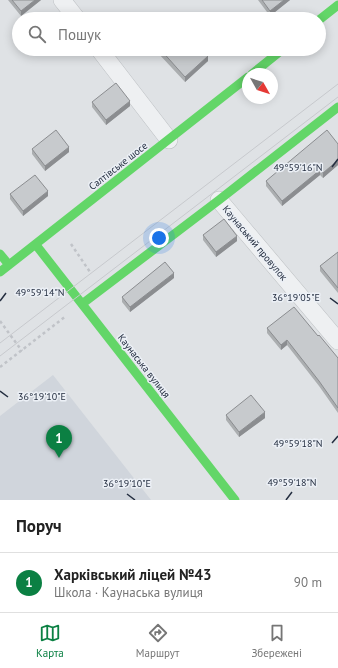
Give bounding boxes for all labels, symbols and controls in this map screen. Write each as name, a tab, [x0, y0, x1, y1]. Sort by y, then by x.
search box	[12, 12, 326, 56]
icon: search	[26, 23, 48, 45]
text: Пошук	[58, 25, 101, 44]
north arrow	[242, 68, 278, 104]
street label: Салтівське шосе	[86, 139, 150, 193]
text: 49°59'16"N	[273, 161, 323, 174]
street label: Каунаський провулок	[220, 203, 290, 284]
your location	[149, 228, 169, 248]
text: 49°59'14"N	[15, 286, 65, 299]
text: 36°19'05"E	[272, 291, 320, 304]
street label: Каунаська вулиця	[115, 331, 173, 401]
text: 36°19'10"E	[18, 390, 66, 403]
pin: 1	[46, 425, 72, 458]
text: 49°59'18"N	[273, 437, 323, 450]
text: 49°59'18"N	[267, 476, 317, 489]
text: 36°19'10"E	[103, 477, 151, 490]
text: Поруч	[16, 515, 62, 537]
text: Харківський ліцей №43	[54, 565, 211, 584]
text: 1	[25, 574, 33, 591]
text: 90 m	[294, 574, 322, 591]
text: Школа · Каунаська вулиця	[54, 584, 203, 601]
tab: Карта	[36, 622, 64, 660]
tab: Маршрут	[136, 622, 179, 660]
tab: Збережені	[251, 622, 302, 660]

